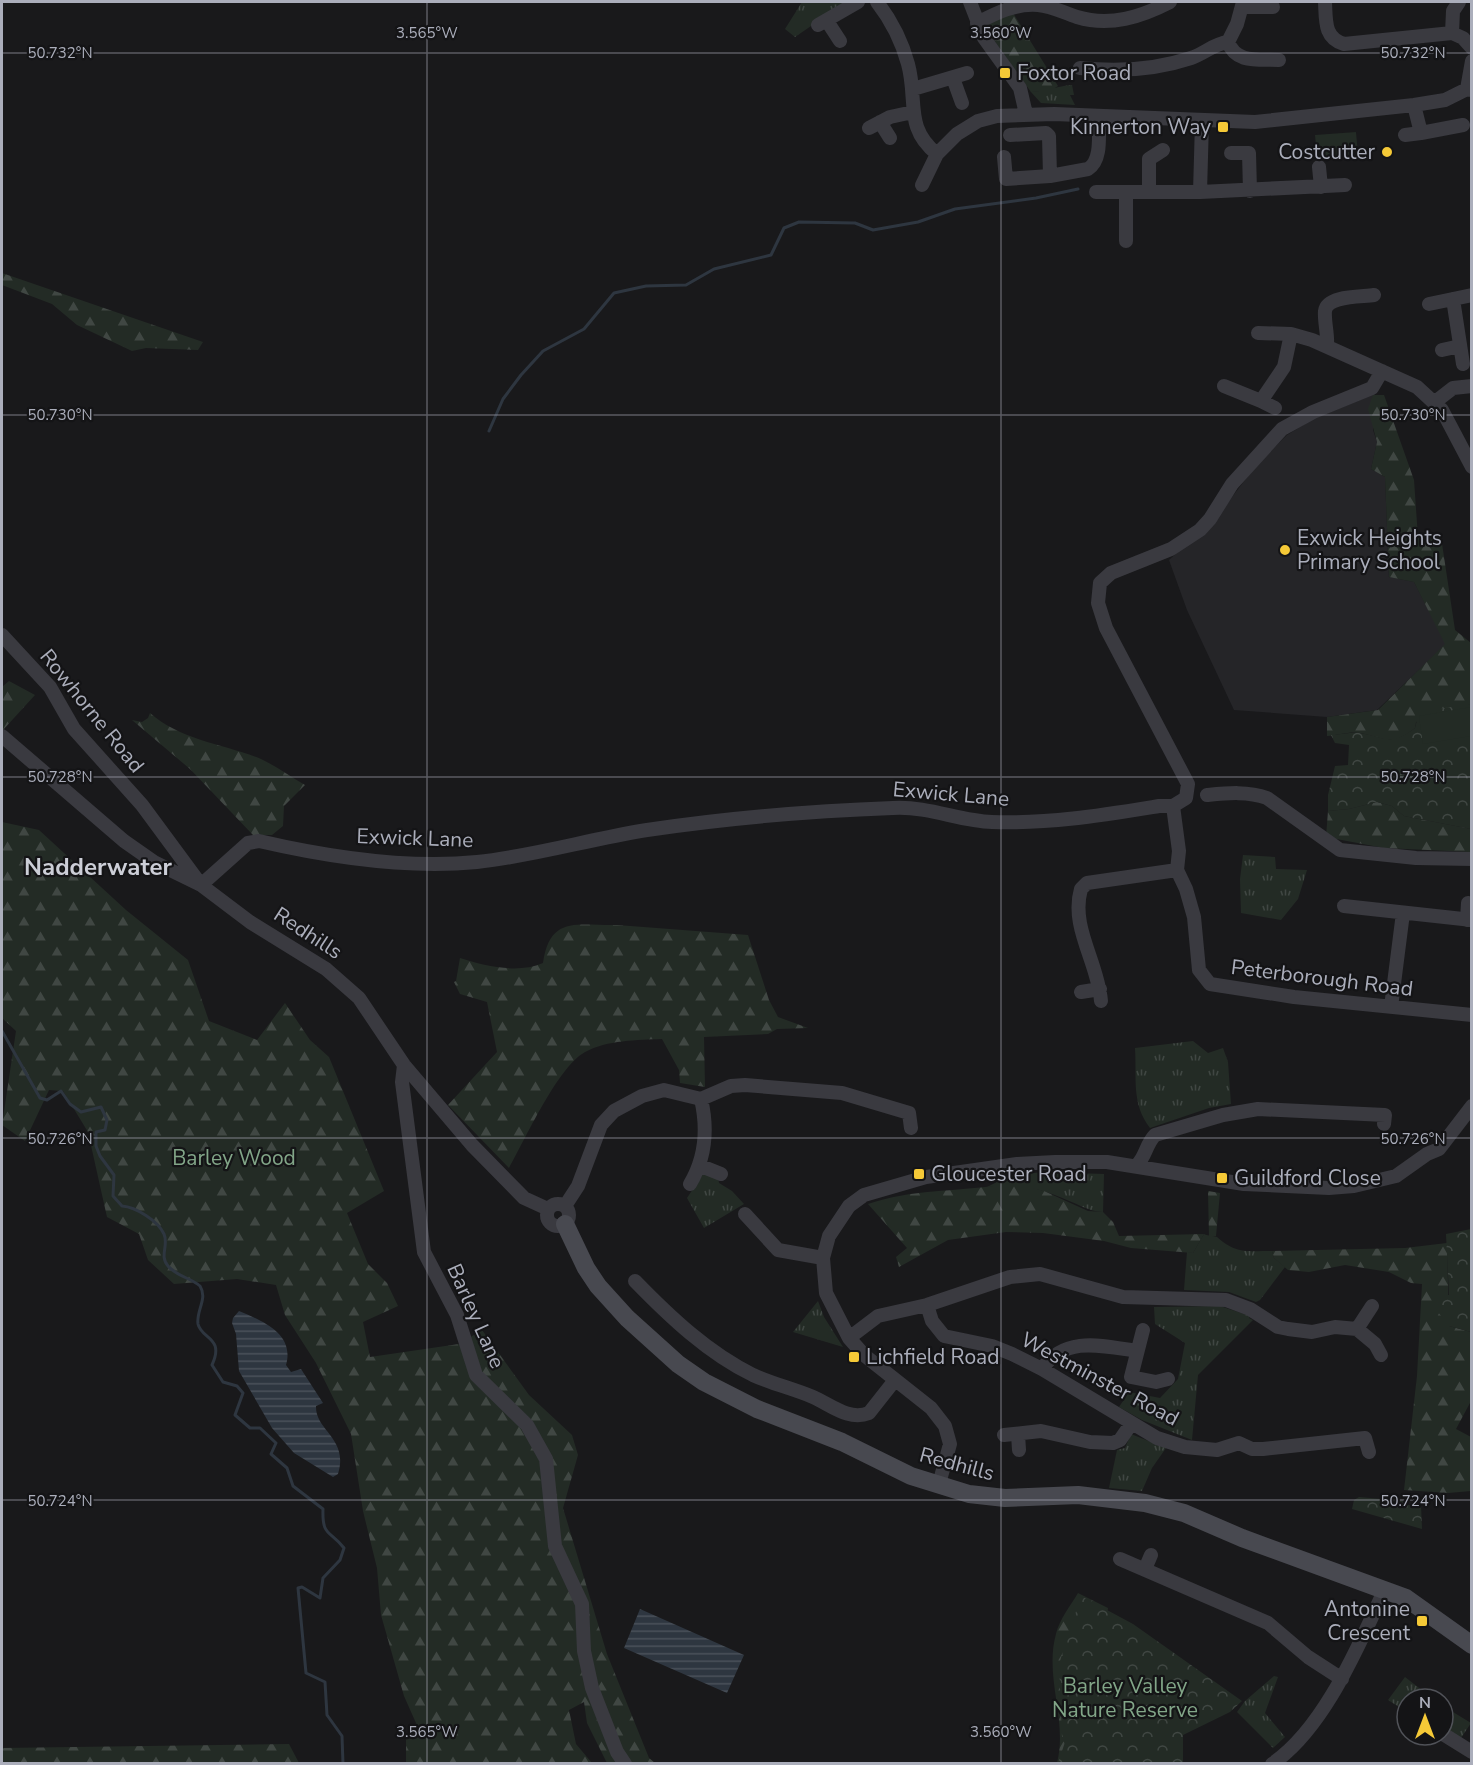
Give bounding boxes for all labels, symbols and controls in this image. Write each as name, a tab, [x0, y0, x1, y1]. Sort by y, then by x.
text: 3.565°W	[396, 23, 458, 43]
text: 3.560°W	[970, 23, 1032, 43]
text: 50.732°N	[27, 43, 93, 63]
text: 50.732°N	[1380, 43, 1446, 63]
place label: Foxtor Road	[1017, 59, 1131, 87]
marker: Foxtor Road	[998, 66, 1012, 80]
place label: Kinnerton Way	[1070, 113, 1211, 141]
marker: Kinnerton Way	[1216, 120, 1230, 134]
place label: Costcutter	[1278, 138, 1375, 166]
marker: Costcutter	[1380, 145, 1394, 159]
text: 50.730°N	[27, 405, 93, 425]
text: 50.730°N	[1380, 405, 1446, 425]
place label: Exwick Heights Primary School	[1297, 524, 1442, 576]
marker: Exwick Heights Primary School	[1278, 543, 1292, 557]
street label: Rowhorne Road	[33, 643, 151, 779]
text: 50.728°N	[27, 767, 93, 787]
text: 50.728°N	[1380, 767, 1446, 787]
street label: Exwick Lane	[892, 775, 1010, 813]
street label: Exwick Lane	[356, 822, 474, 854]
district label: Nadderwater	[24, 851, 173, 883]
street label: Redhills	[268, 900, 348, 966]
street label: Peterborough Road	[1229, 953, 1415, 1003]
text: 50.726°N	[27, 1129, 93, 1149]
text: 50.726°N	[1380, 1129, 1446, 1149]
park label: Barley Wood	[172, 1144, 296, 1172]
place label: Gloucester Road	[931, 1160, 1087, 1188]
place label: Guildford Close	[1234, 1164, 1381, 1192]
marker: Gloucester Road	[912, 1167, 926, 1181]
marker: Guildford Close	[1215, 1171, 1229, 1185]
street label: Barley Lane	[440, 1259, 512, 1373]
street label: Westminster Road	[1016, 1325, 1184, 1433]
place label: Lichfield Road	[866, 1343, 999, 1371]
marker: Lichfield Road	[847, 1350, 861, 1364]
street label: Redhills	[916, 1441, 998, 1487]
text: 50.724°N	[27, 1491, 93, 1511]
text: 50.724°N	[1380, 1491, 1446, 1511]
place label: Antonine Crescent	[1324, 1595, 1411, 1647]
marker: Antonine Crescent	[1415, 1614, 1429, 1628]
park label: Barley Valley Nature Reserve	[1052, 1672, 1198, 1724]
north arrow	[1395, 1687, 1455, 1747]
text: N	[1419, 1692, 1431, 1714]
text: 3.565°W	[396, 1722, 458, 1742]
text: 3.560°W	[970, 1722, 1032, 1742]

